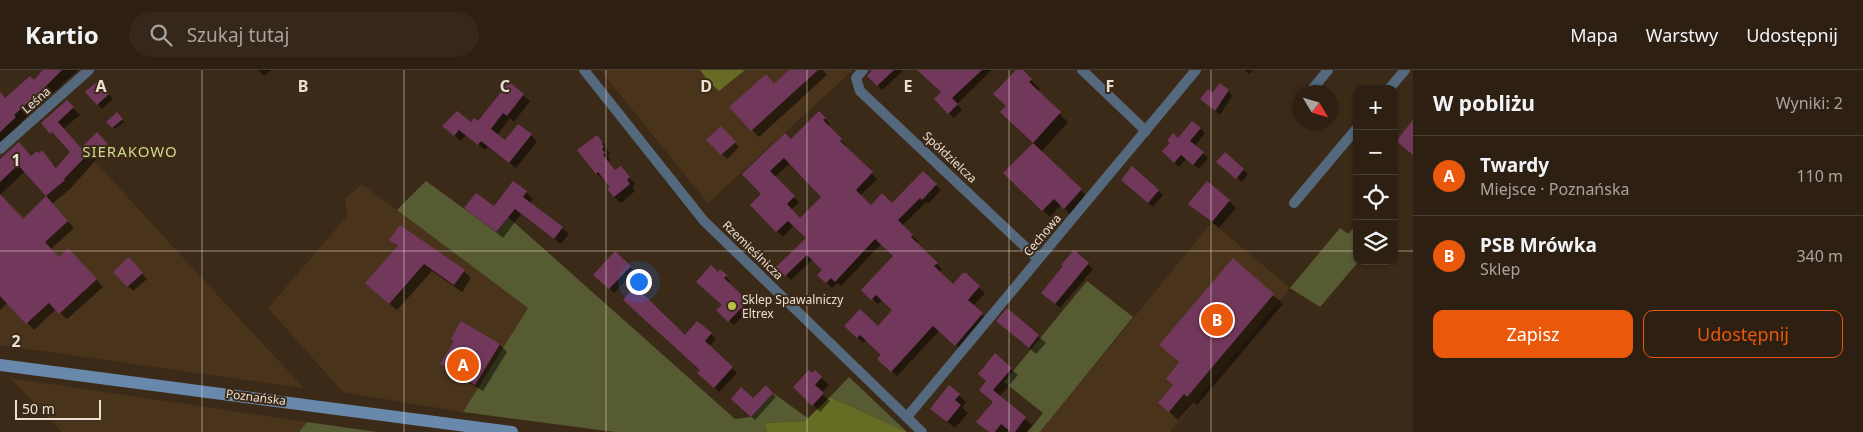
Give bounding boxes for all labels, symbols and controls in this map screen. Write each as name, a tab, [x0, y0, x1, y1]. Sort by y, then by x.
search box	[129, 12, 479, 57]
text: Kartio	[25, 18, 99, 51]
icon: search	[147, 21, 175, 49]
text: Szukaj tutaj	[187, 22, 289, 48]
text: Mapa	[1570, 23, 1618, 47]
text: Warstwy	[1646, 23, 1718, 47]
text: Udostępnij	[1746, 23, 1838, 47]
text: A	[95, 75, 107, 97]
text: B	[298, 75, 308, 97]
text: C	[500, 75, 510, 97]
text: D	[700, 75, 712, 97]
text: E	[904, 75, 913, 97]
text: F	[1106, 75, 1114, 97]
street label: Leśna	[18, 83, 54, 117]
north arrow	[1293, 85, 1338, 130]
map controls	[1353, 85, 1398, 265]
button: +	[1353, 85, 1398, 130]
text: W pobliżu	[1433, 89, 1535, 117]
text: Wyniki: 2	[1776, 92, 1843, 114]
street label: Spółdzielcza	[919, 127, 981, 187]
button: −	[1353, 130, 1398, 175]
district label: SIERAKOWO	[82, 141, 178, 161]
text: 1	[11, 149, 21, 171]
text: Twardy	[1480, 152, 1549, 178]
text: A	[1443, 165, 1455, 187]
text: 110 m	[1796, 165, 1843, 187]
button: locate	[1353, 175, 1398, 220]
text: Miejsce · Poznańska	[1480, 178, 1629, 200]
street label: Cechowa	[1019, 210, 1065, 260]
street label: Rzemieślnicza	[719, 217, 787, 283]
button: layers	[1353, 220, 1398, 265]
text: PSB Mrówka	[1480, 232, 1597, 258]
text: B	[1444, 245, 1454, 267]
text: 340 m	[1796, 245, 1843, 267]
text: Sklep	[1480, 258, 1520, 280]
your location	[626, 269, 652, 295]
place label: Sklep Spawalniczy Eltrex	[742, 291, 844, 322]
marker: Sklep Spawalniczy Eltrex	[726, 300, 738, 312]
pin: B	[1201, 301, 1233, 339]
button: Zapisz	[1433, 310, 1633, 358]
button: Udostępnij	[1643, 310, 1843, 358]
text: 2	[11, 330, 21, 352]
pin: A	[447, 346, 479, 384]
street label: Poznańska	[225, 385, 287, 409]
scale bar	[15, 397, 101, 420]
text: 50 m	[22, 399, 55, 418]

